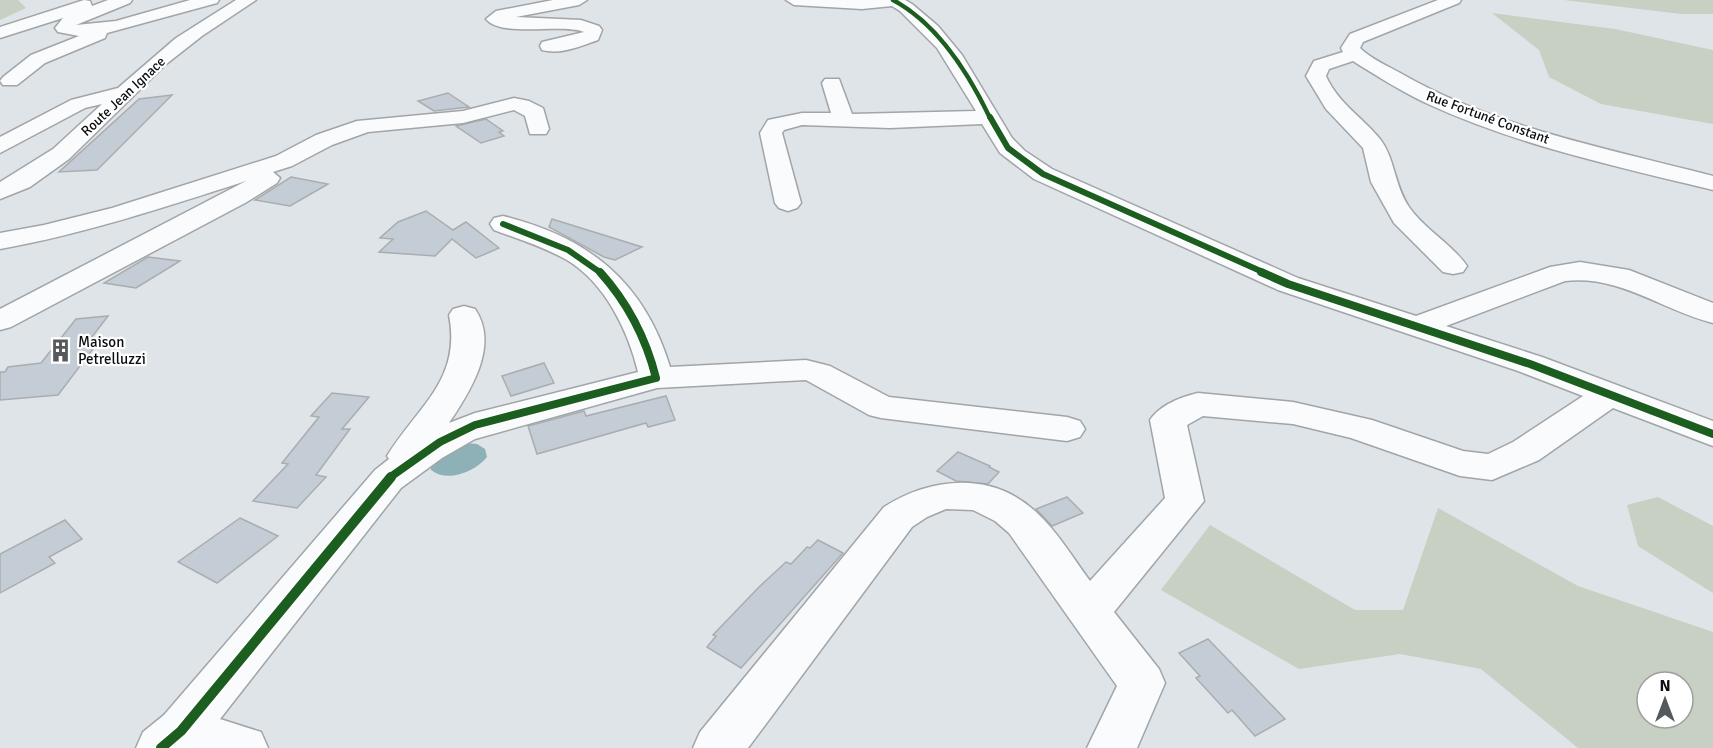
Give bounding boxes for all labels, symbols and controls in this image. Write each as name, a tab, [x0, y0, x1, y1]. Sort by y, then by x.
street label: Route Jean Ignace	[78, 53, 169, 140]
street label: Rue Fortuné Constant	[1424, 87, 1552, 148]
place label: Maison Petrelluzzi	[78, 333, 146, 368]
building icon: Maison Petrelluzzi	[47, 338, 73, 364]
north arrow	[1635, 670, 1695, 730]
text: N	[1659, 676, 1671, 696]

